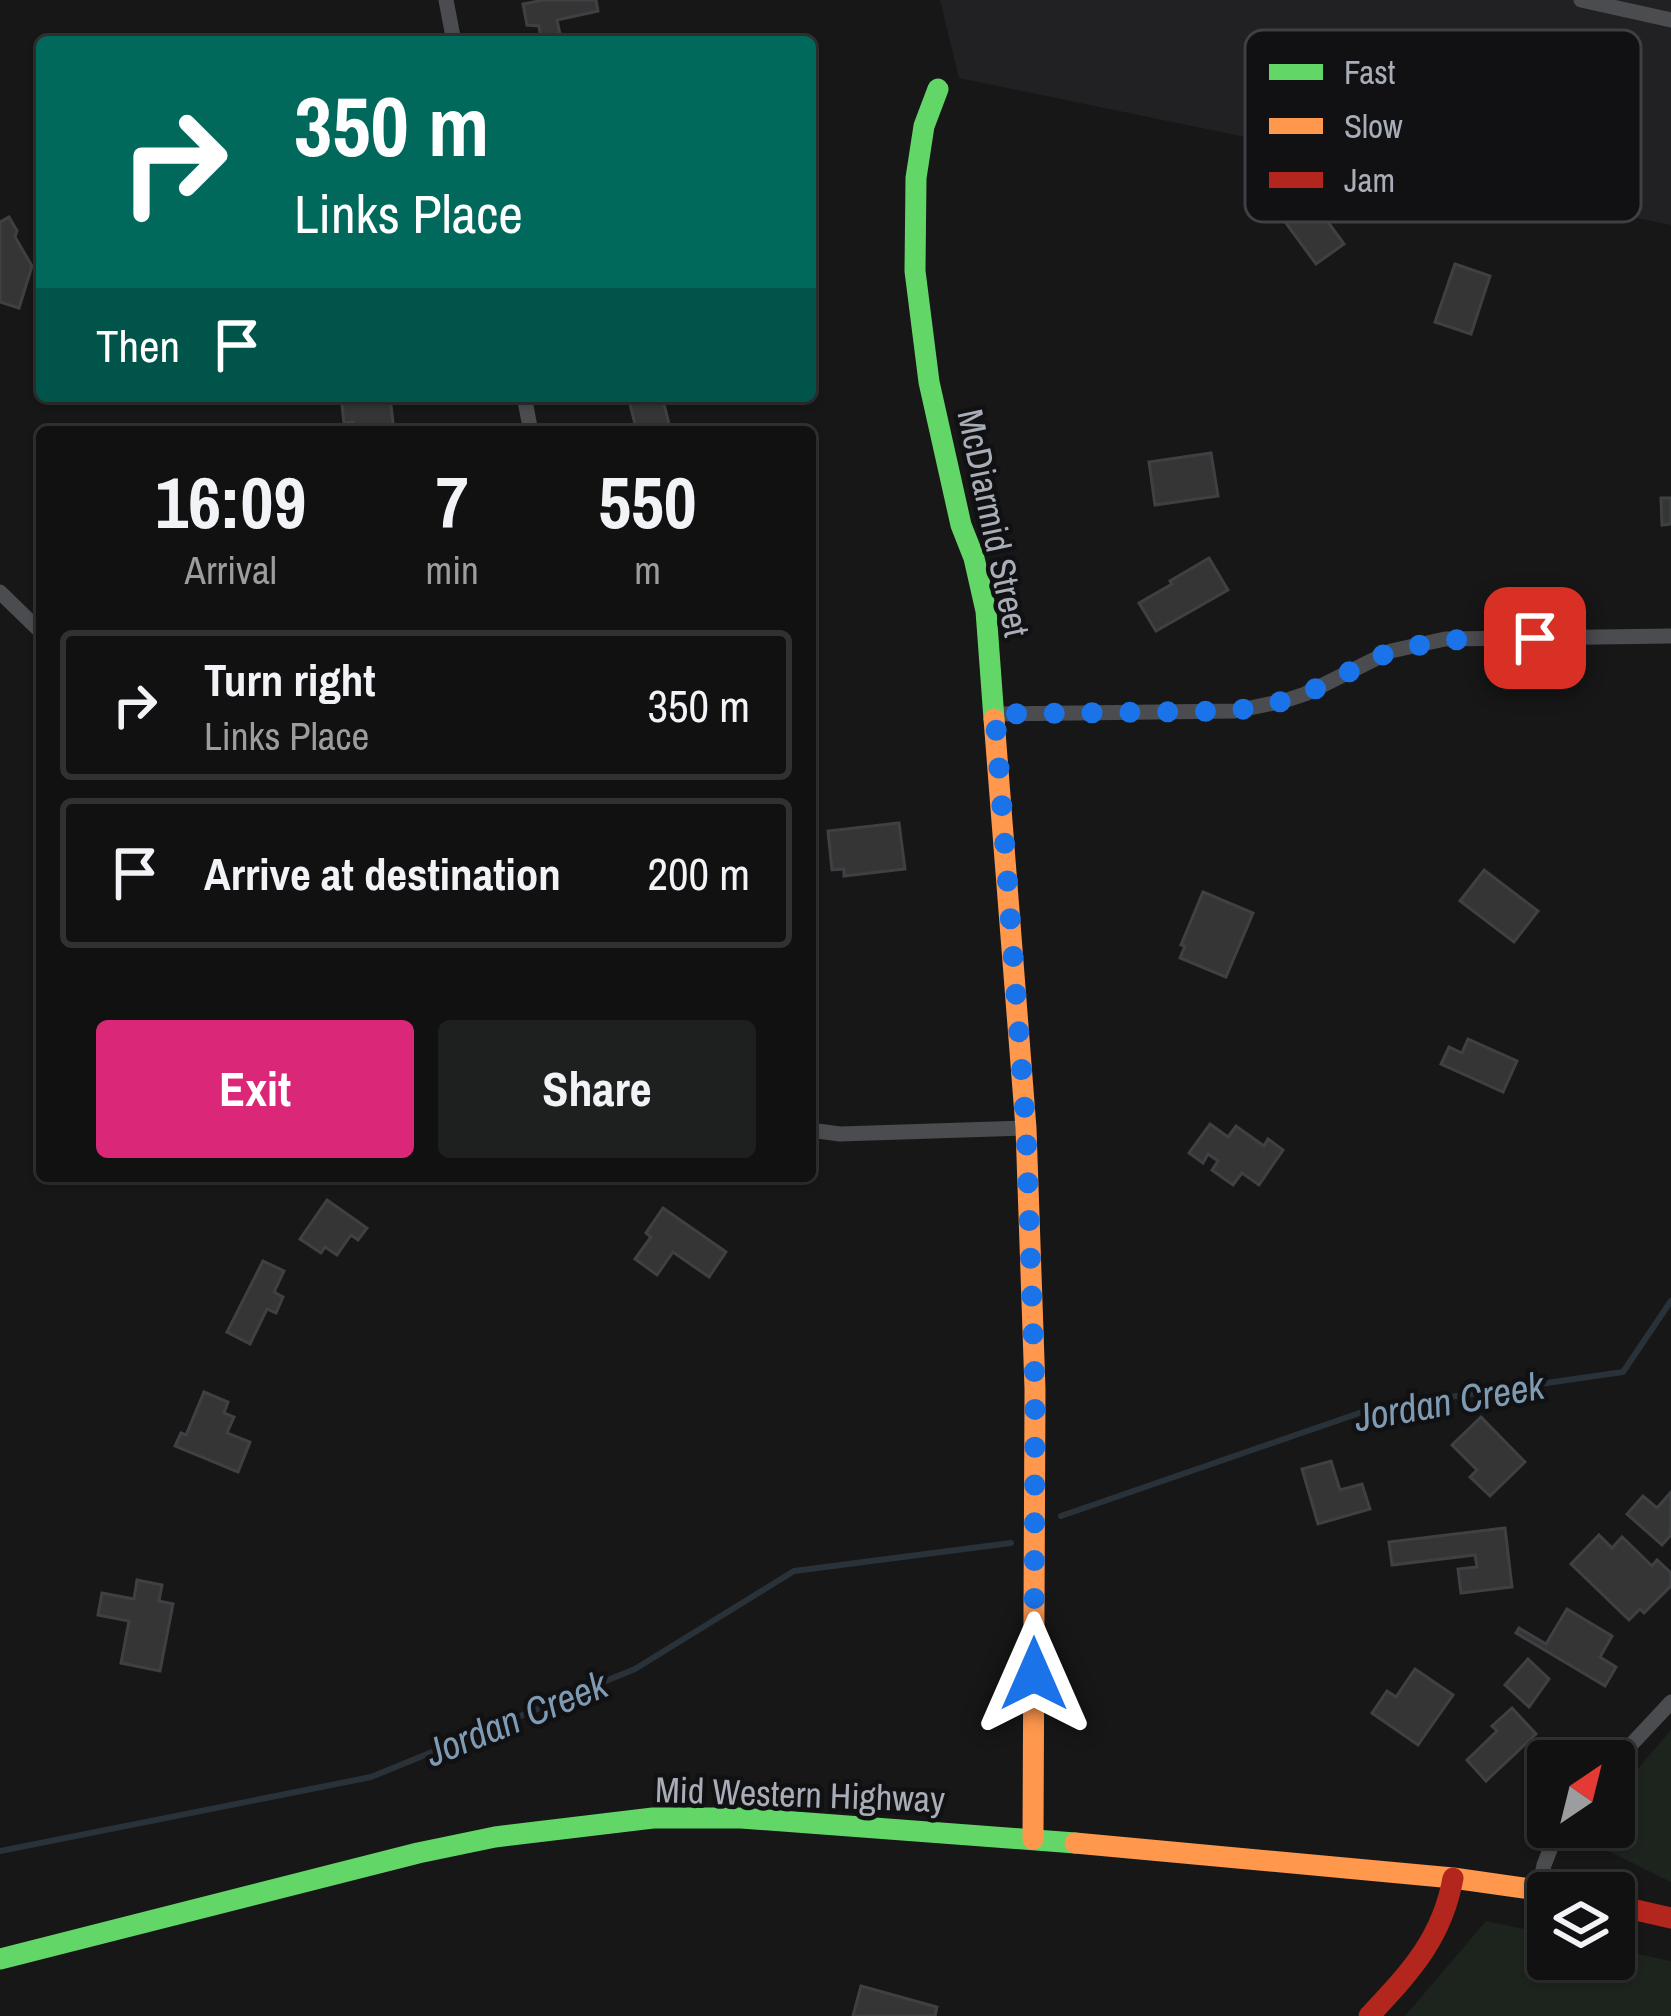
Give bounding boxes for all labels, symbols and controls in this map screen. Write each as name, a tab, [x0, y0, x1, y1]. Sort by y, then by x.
legend	[1245, 30, 1641, 222]
text: Fast	[1344, 50, 1395, 94]
text: 350 m	[294, 69, 489, 182]
icon: right	[96, 84, 252, 240]
text: Slow	[1344, 104, 1403, 148]
text: Jam	[1344, 158, 1395, 202]
text: Links Place	[294, 177, 523, 250]
icon: arrive	[204, 312, 270, 378]
text: Then	[96, 315, 180, 376]
street label: McDiarmid Street	[946, 405, 1042, 641]
text: 16:09	[155, 453, 306, 550]
text: 7	[436, 453, 469, 550]
text: 550	[598, 453, 697, 550]
text: Arrival	[185, 544, 277, 596]
text: min	[426, 544, 479, 596]
text: m	[634, 544, 661, 596]
pin	[1484, 587, 1586, 689]
icon: arrive	[1502, 605, 1568, 671]
text: Turn right	[204, 649, 376, 710]
icon: right	[102, 672, 168, 738]
text: 350 m	[647, 675, 750, 736]
text: Links Place	[204, 710, 369, 762]
icon: arrive	[102, 840, 168, 906]
text: Arrive at destination	[204, 843, 561, 904]
text: 200 m	[647, 843, 750, 904]
button: Exit	[96, 1020, 414, 1158]
button: Share	[438, 1020, 756, 1158]
water label: Jordan Creek	[1349, 1359, 1549, 1443]
position arrow	[971, 1611, 1097, 1737]
water label: Jordan Creek	[416, 1658, 616, 1778]
north arrow	[1527, 1740, 1635, 1848]
map controls	[1527, 1740, 1635, 1980]
street label: Mid Western Highway	[654, 1765, 946, 1823]
button: layers	[1527, 1872, 1635, 1980]

